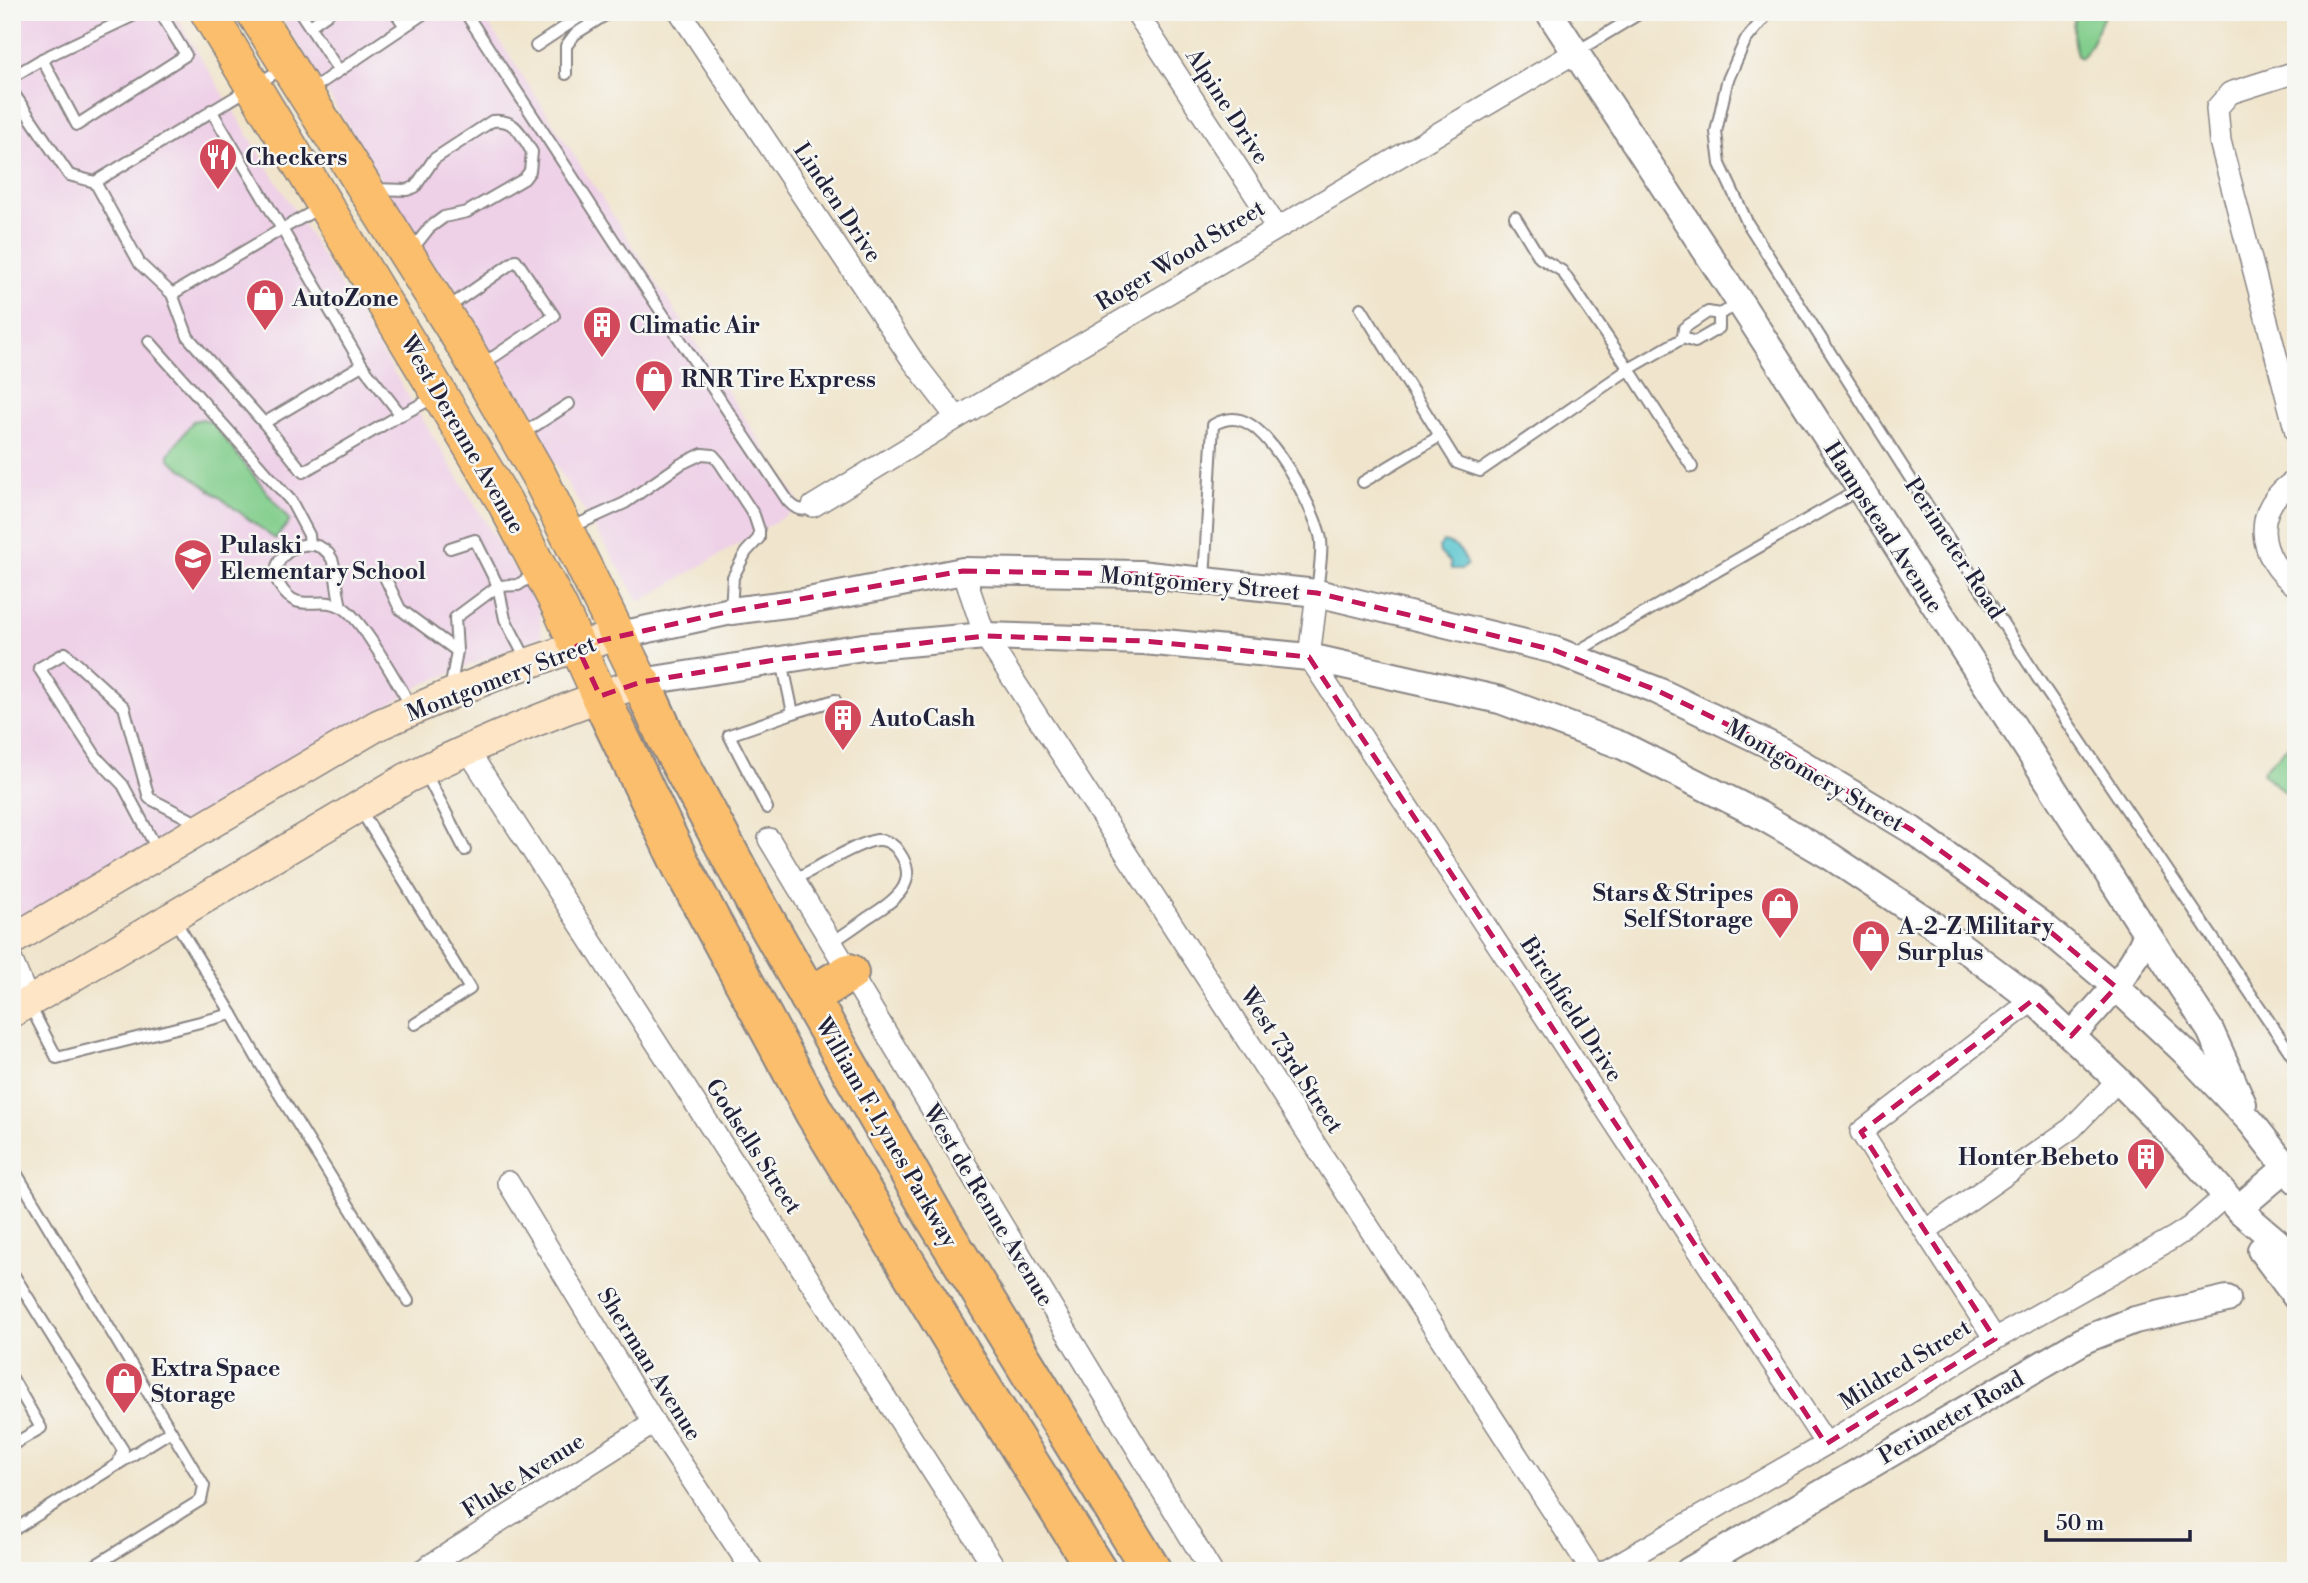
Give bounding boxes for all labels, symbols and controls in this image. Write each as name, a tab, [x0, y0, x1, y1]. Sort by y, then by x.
street label: Alpine Drive	[1179, 43, 1275, 170]
restaurant icon: Checkers	[197, 136, 239, 191]
street label: Linden Drive	[787, 137, 887, 268]
place label: Checkers	[245, 144, 348, 172]
street label: Roger Wood Street	[1091, 194, 1270, 317]
shop icon: AutoZone	[244, 277, 286, 332]
place label: AutoZone	[291, 285, 399, 313]
building icon: Climatic Air	[581, 304, 623, 359]
place label: Climatic Air	[629, 312, 760, 340]
street label: West Derenne Avenue	[393, 329, 530, 539]
shop icon: RNR Tire Express	[633, 358, 675, 413]
place label: RNR Tire Express	[681, 366, 876, 394]
street label: Hampstead Avenue	[1817, 437, 1949, 618]
street label: Perimeter Road	[1898, 472, 2010, 625]
place label: Pulaski Elementary School	[220, 532, 426, 586]
school or university icon: Pulaski Elementary School	[172, 537, 214, 592]
street label: Montgomery Street	[1099, 561, 1301, 607]
street label: Montgomery Street	[403, 630, 600, 728]
building icon: AutoCash	[822, 697, 864, 752]
place label: AutoCash	[869, 705, 975, 733]
street label: Montgomery Street	[1721, 714, 1908, 838]
place label: Stars & Stripes Self Storage	[1593, 880, 1753, 934]
shop icon: Stars & Stripes Self Storage	[1759, 885, 1801, 940]
place label: A-2-Z Military Surplus	[1897, 913, 2054, 967]
shop icon: A-2-Z Military Surplus	[1850, 918, 1892, 973]
street label: Birchfield Drive	[1513, 931, 1629, 1087]
street label: West 73rd Street	[1233, 982, 1349, 1139]
street label: William F. Lynes Parkway	[808, 1012, 964, 1253]
street label: Godsells Street	[699, 1074, 807, 1219]
street label: West de Renne Avenue	[916, 1099, 1059, 1312]
building icon: Honter Bebeto	[2125, 1136, 2167, 1191]
place label: Honter Bebeto	[1958, 1144, 2119, 1172]
street label: Sherman Avenue	[591, 1283, 707, 1446]
street label: Mildred Street	[1835, 1313, 1976, 1416]
place label: Extra Space Storage	[151, 1355, 280, 1409]
shop icon: Extra Space Storage	[103, 1360, 145, 1415]
street label: Perimeter Road	[1874, 1365, 2029, 1471]
street label: Fluke Avenue	[457, 1427, 590, 1525]
scale bar	[2046, 1499, 2189, 1543]
text: 50 m	[2056, 1511, 2104, 1537]

